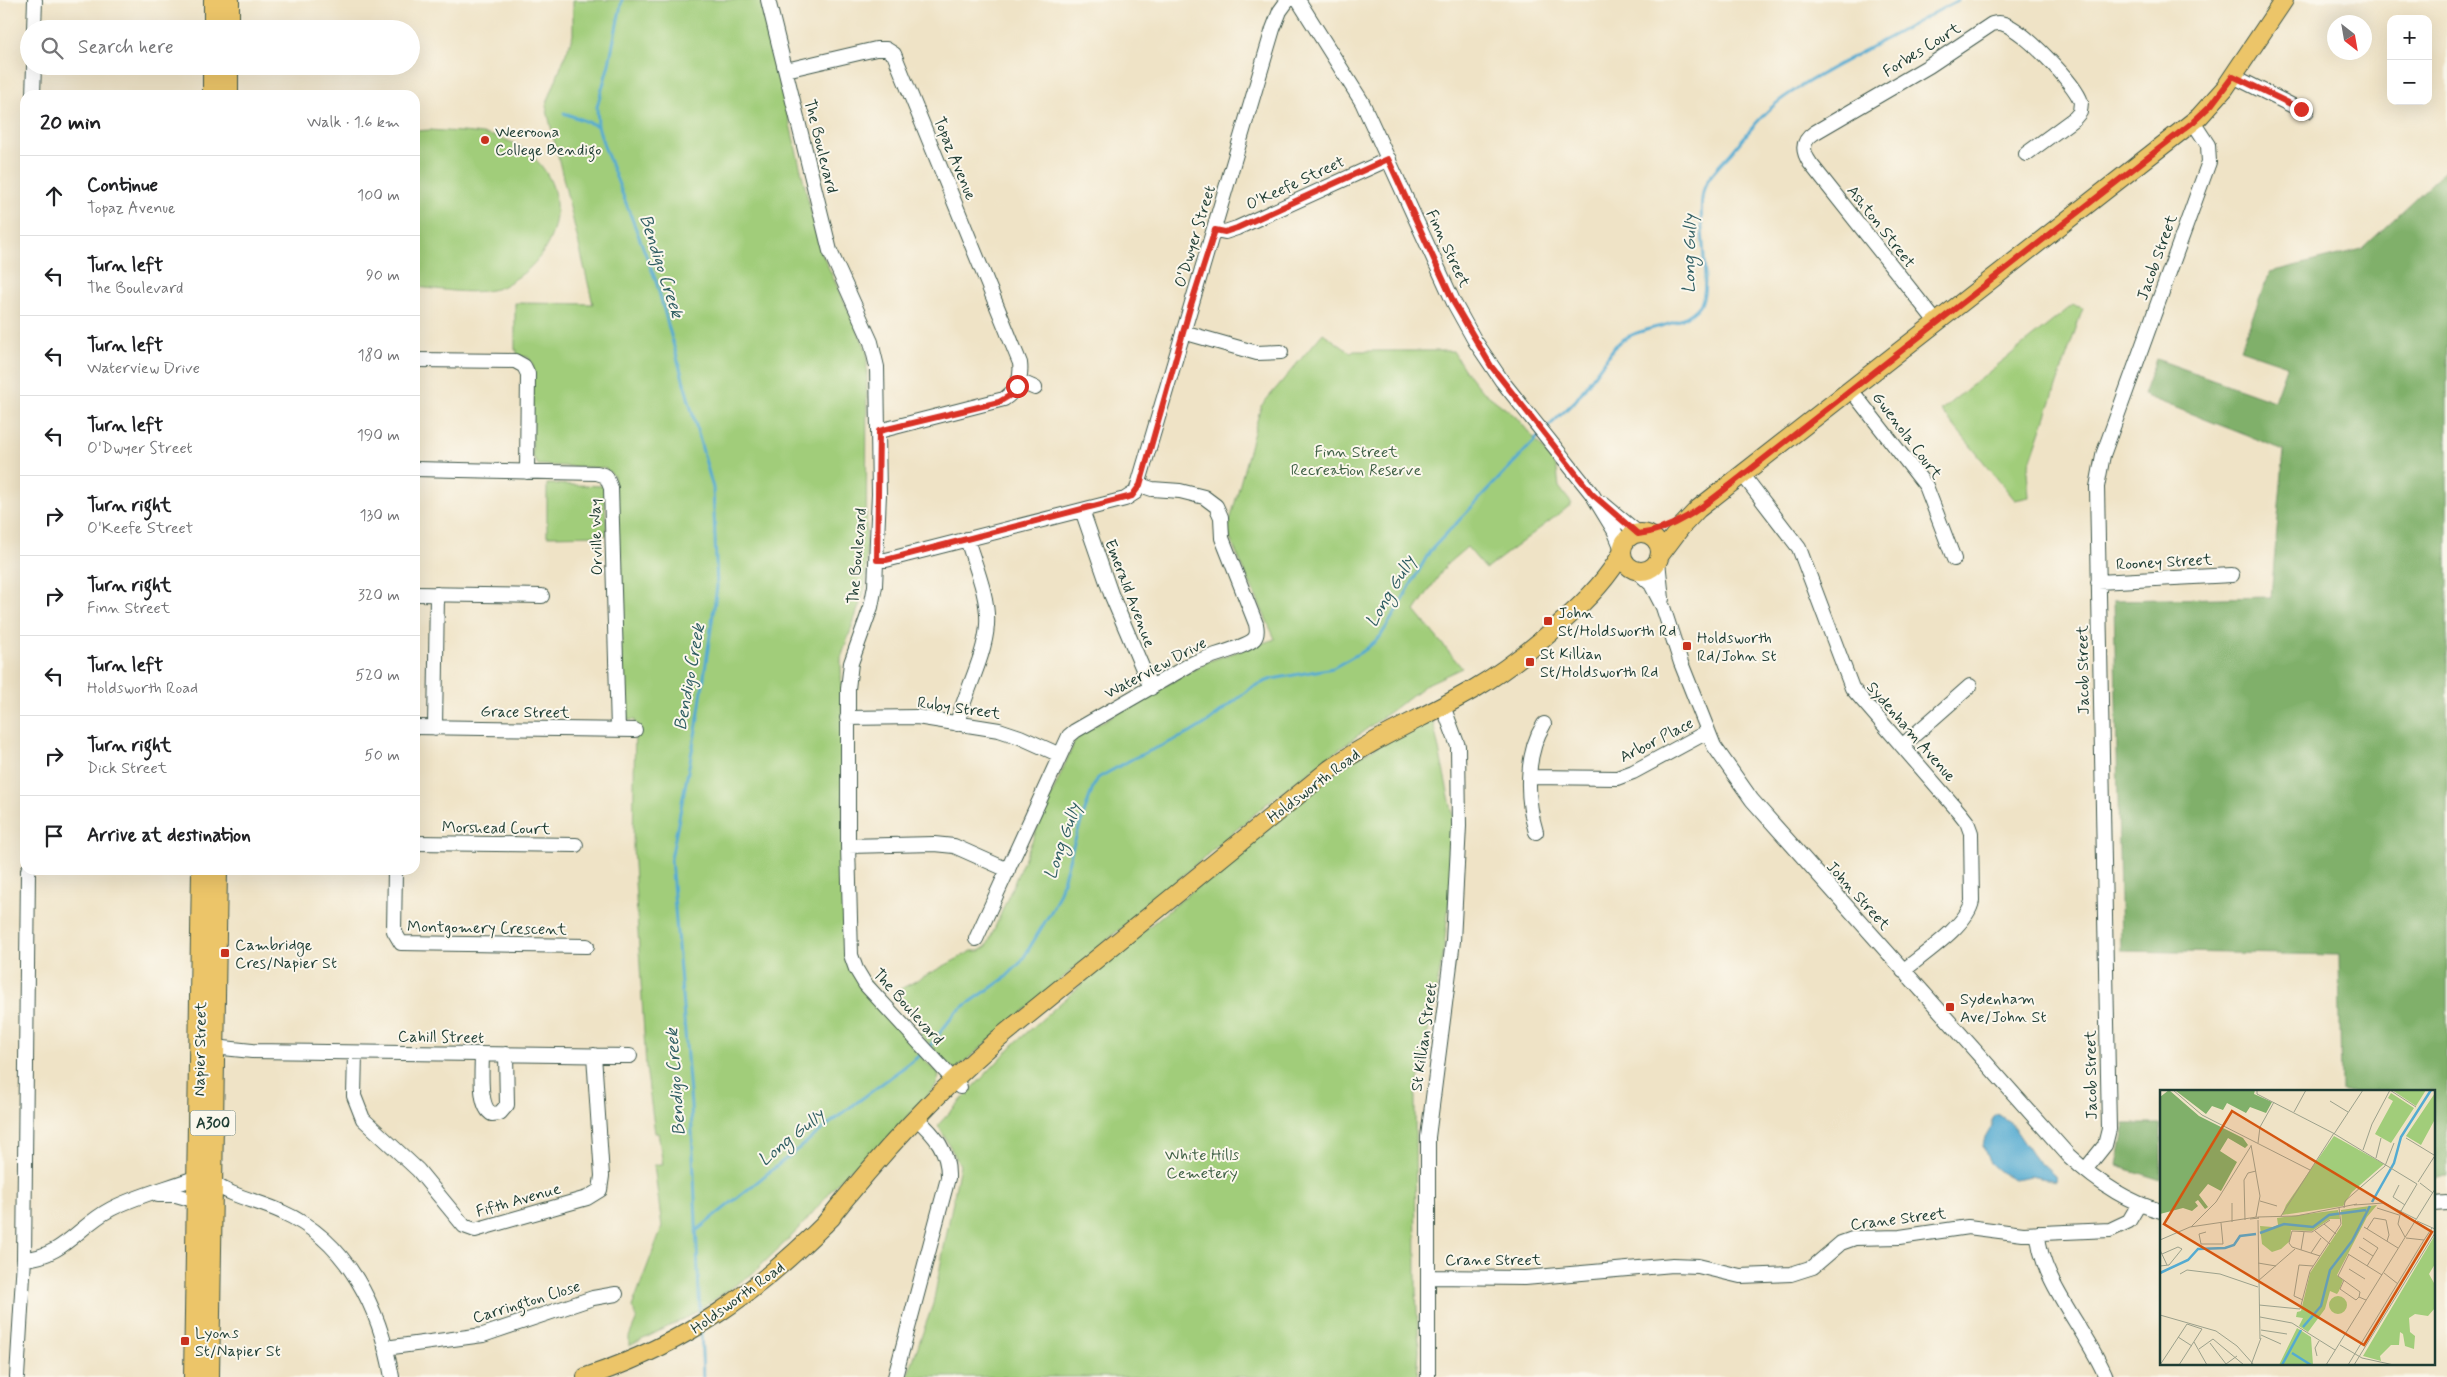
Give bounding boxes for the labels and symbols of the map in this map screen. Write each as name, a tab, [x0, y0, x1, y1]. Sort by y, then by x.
north arrow	[2327, 15, 2372, 60]
street label: Forbes Court	[1879, 18, 1965, 82]
street label: The Boulevard	[799, 97, 842, 196]
route end	[2290, 98, 2313, 121]
street label: Topaz Avenue	[928, 114, 981, 204]
place label: Weeroona College Bendigo	[495, 122, 602, 162]
marker: Weeroona College Bendigo	[479, 134, 491, 146]
street label: O'Keefe Street	[1243, 151, 1349, 215]
street label: Ashton Street	[1842, 181, 1920, 273]
street label: O'Dwyer Street	[1170, 183, 1221, 290]
street label: Finn Street	[1421, 206, 1475, 291]
street label: Jacob Street	[2132, 211, 2183, 303]
water label: Bendigo Creek	[633, 212, 689, 322]
water label: Long Gully	[1677, 213, 1705, 294]
route start	[1006, 375, 1029, 398]
street label: Gwenola Court	[1867, 388, 1947, 484]
park label: Finn Street Recreation Reserve	[1291, 442, 1421, 481]
street label: Orville Way	[585, 498, 608, 576]
street label: The Boulevard	[843, 507, 872, 605]
street label: Emerald Avenue	[1099, 536, 1160, 651]
street label: Rooney Street	[2115, 549, 2213, 576]
water label: Long Gully	[1360, 550, 1424, 633]
place label: John St/Holdsworth Rd	[1558, 603, 1676, 642]
marker: John St/Holdsworth Rd	[1542, 615, 1554, 627]
water label: Bendigo Creek	[669, 621, 711, 732]
street label: Jacob Street	[2072, 624, 2095, 715]
place label: Holdsworth Rd/John St	[1697, 628, 1776, 667]
street label: Waterview Drive	[1101, 633, 1211, 704]
marker: Holdsworth Rd/John St	[1681, 640, 1693, 652]
place label: St Killian St/Holdsworth Rd	[1540, 644, 1658, 683]
marker: St Killian St/Holdsworth Rd	[1524, 656, 1536, 668]
street label: Sydenham Avenue	[1861, 677, 1961, 787]
street label: Ruby Street	[916, 692, 1002, 725]
street label: Grace Street	[480, 701, 570, 724]
street label: Arbor Place	[1616, 713, 1697, 768]
street label: Holdsworth Road	[1263, 744, 1365, 828]
water label: Long Gully	[1039, 799, 1090, 883]
street label: Morshead Court	[442, 817, 551, 840]
street label: John Street	[1821, 857, 1895, 935]
street label: Montgomery Crescent	[407, 917, 568, 940]
place label: Cambridge Cres/Napier St	[235, 935, 337, 974]
marker: Cambridge Cres/Napier St	[219, 947, 231, 959]
street label: The Boulevard	[868, 964, 948, 1050]
street label: St Killian Street	[1406, 981, 1443, 1093]
place label: Sydenham Ave/John St	[1960, 989, 2046, 1028]
street label: Napier Street	[189, 1001, 212, 1097]
marker: Sydenham Ave/John St	[1944, 1001, 1956, 1013]
street label: Cahill Street	[398, 1026, 484, 1049]
water label: Bendigo Creek	[660, 1027, 692, 1136]
street label: Jacob Street	[2080, 1029, 2103, 1120]
inset map	[2160, 1090, 2434, 1364]
water label: Long Gully	[753, 1103, 832, 1174]
road number: A300	[190, 1110, 236, 1136]
park label: White Hills Cemetery	[1165, 1145, 1239, 1184]
street label: Fifth Avenue	[474, 1178, 563, 1223]
street label: Crane Street	[1849, 1203, 1948, 1236]
street label: Crane Street	[1445, 1250, 1542, 1271]
street label: Holdsworth Road	[687, 1257, 789, 1339]
street label: Carrington Close	[470, 1276, 583, 1330]
place label: Lyons St/Napier St	[195, 1323, 281, 1362]
marker: Lyons St/Napier St	[179, 1335, 191, 1347]

